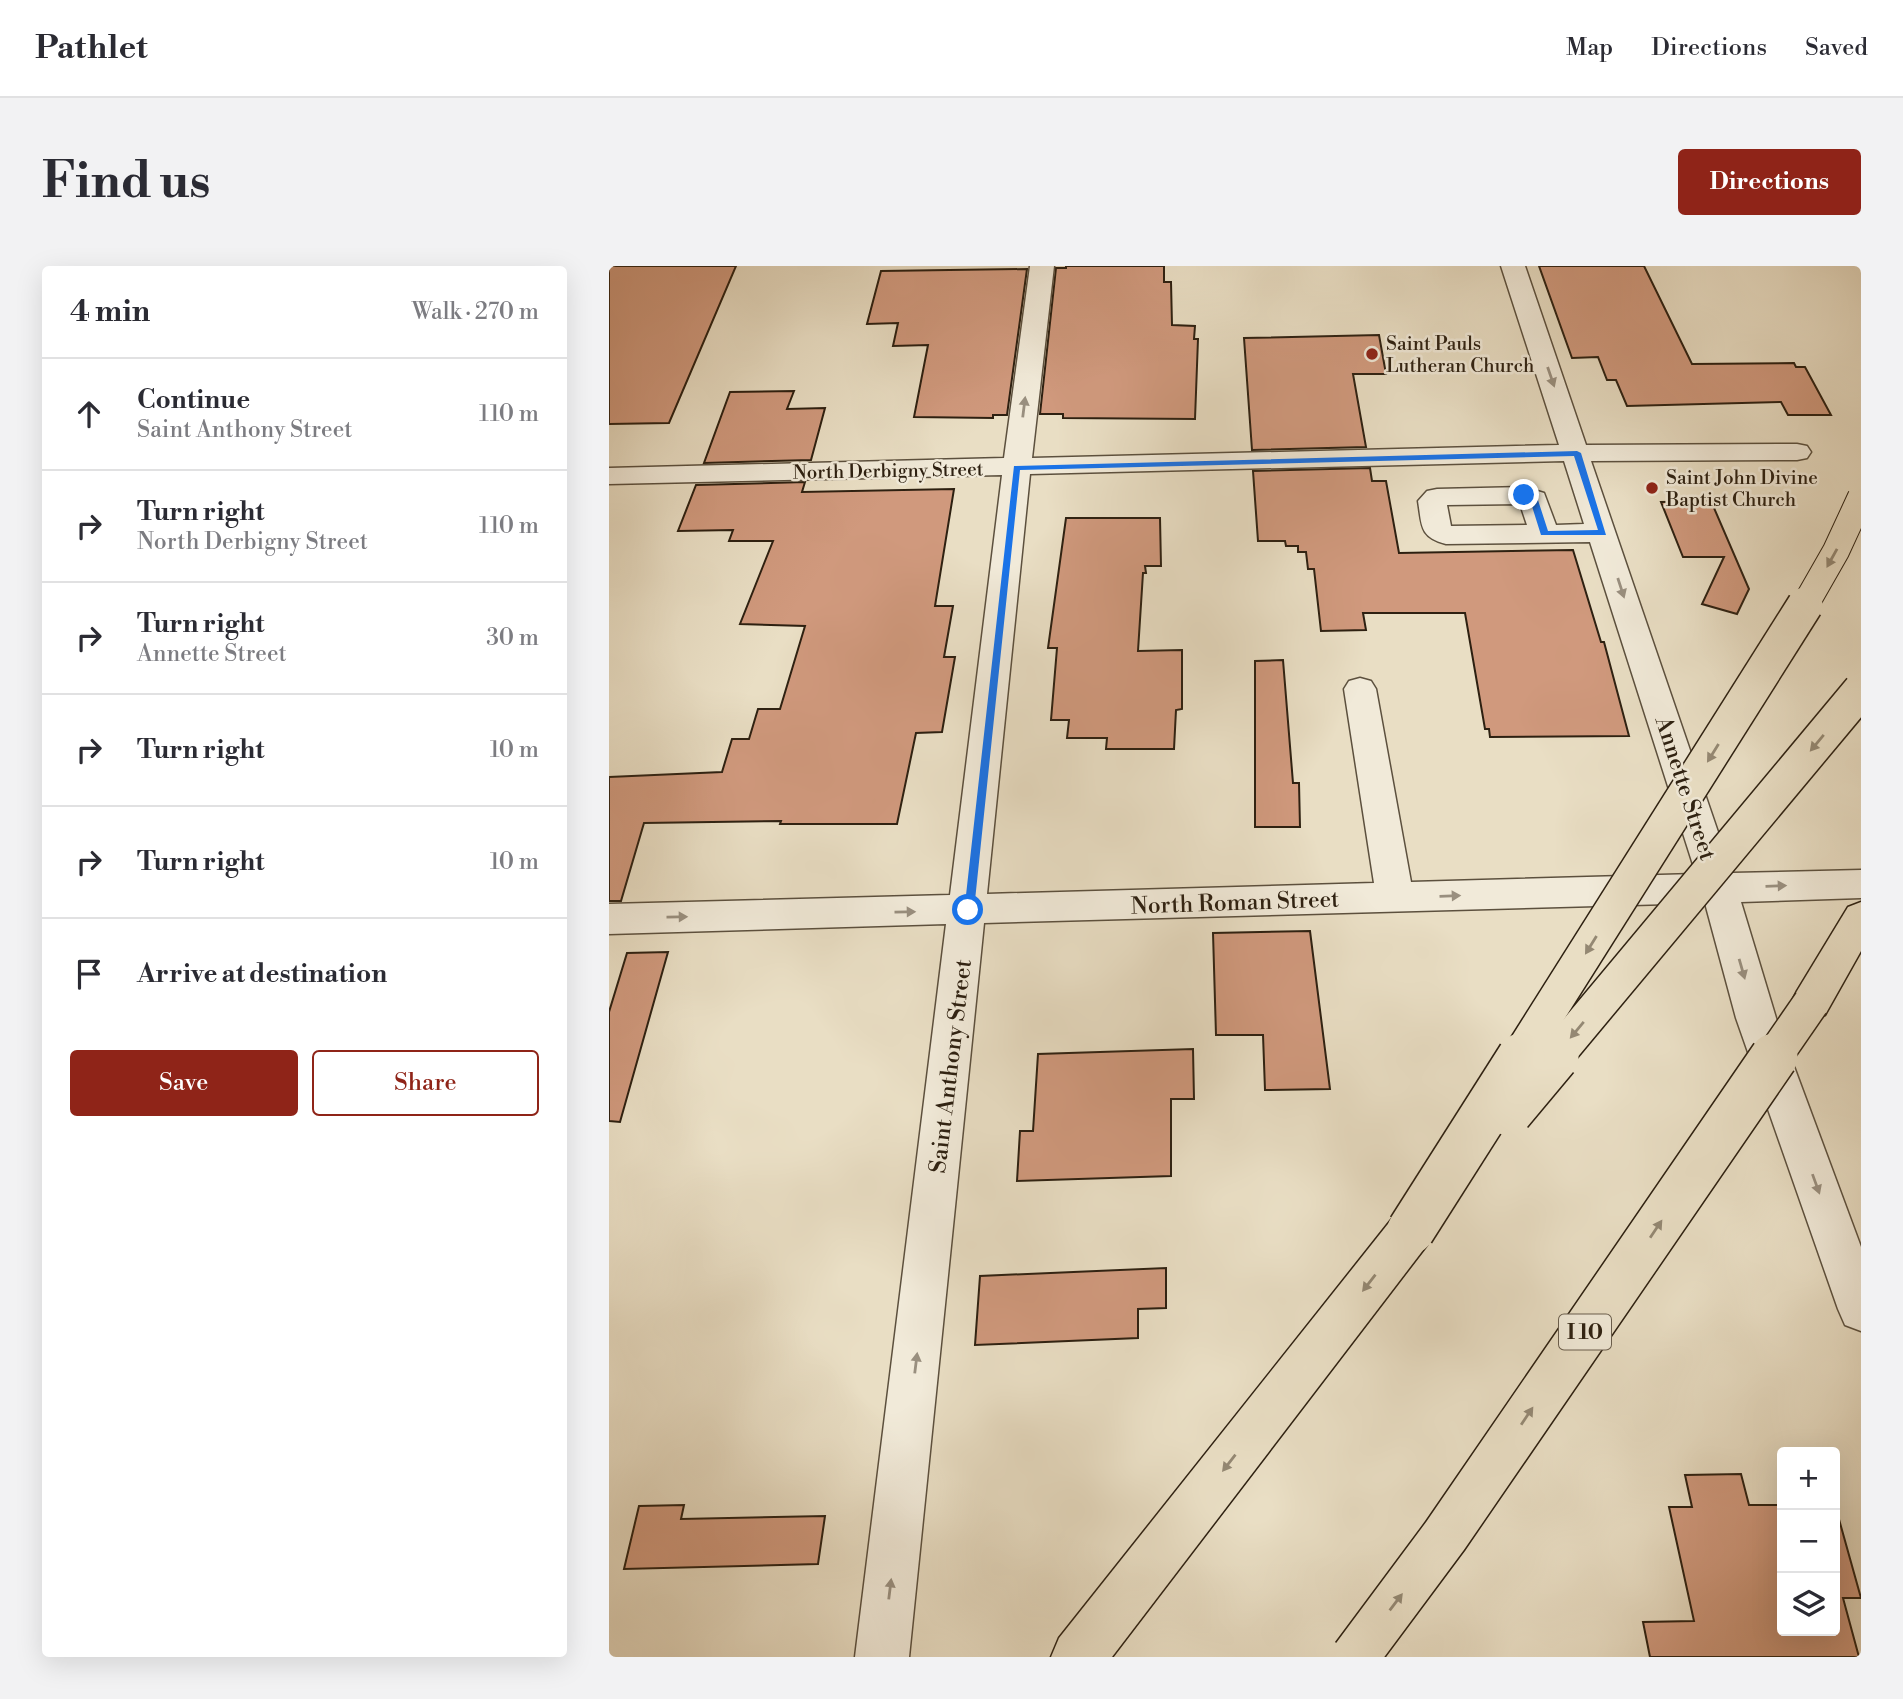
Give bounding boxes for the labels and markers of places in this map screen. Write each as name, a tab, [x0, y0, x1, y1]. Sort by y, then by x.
place label: Saint Pauls Lutheran Church	[1386, 332, 1534, 378]
marker: Saint Pauls Lutheran Church	[1364, 346, 1380, 362]
place label: Saint John Divine Baptist Church	[1665, 466, 1818, 512]
marker: Saint John Divine Baptist Church	[1644, 480, 1660, 496]

